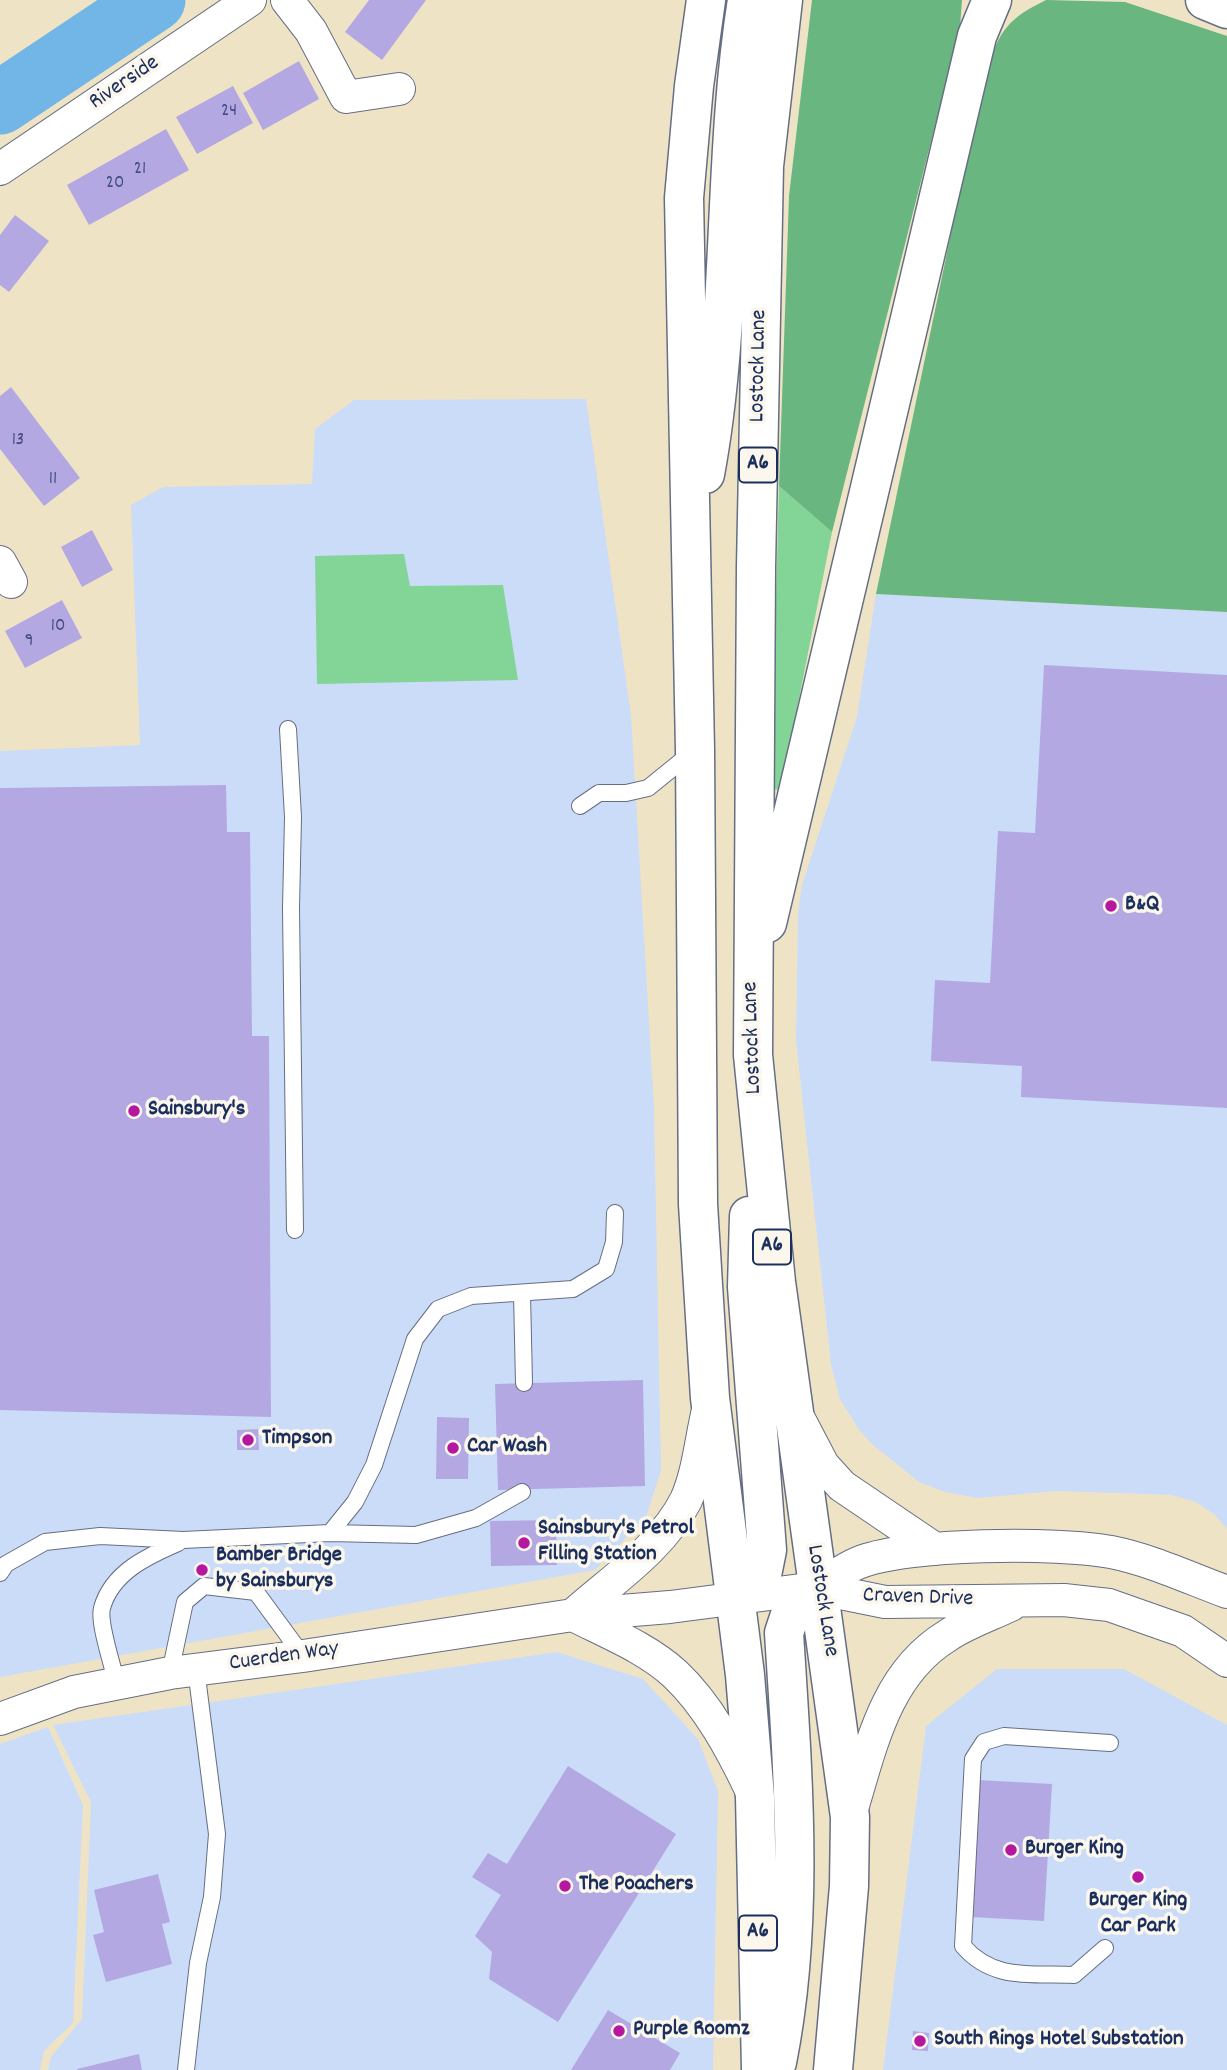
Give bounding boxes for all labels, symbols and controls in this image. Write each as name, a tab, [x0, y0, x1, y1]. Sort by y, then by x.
street label: Riverside	[85, 51, 165, 117]
house number: 24	[221, 101, 237, 123]
house number: 21	[134, 159, 146, 181]
house number: 20	[106, 173, 124, 195]
street label: Lostock Lane	[745, 309, 775, 423]
house number: 13	[12, 430, 24, 452]
road number: A6	[739, 448, 777, 482]
house number: 11	[49, 469, 57, 491]
house number: 10	[51, 616, 65, 638]
house number: 9	[25, 631, 33, 653]
place label: B&Q	[1125, 892, 1159, 920]
marker: B&Q	[1103, 898, 1119, 914]
street label: Lostock Lane	[738, 981, 770, 1095]
place label: Sainsbury's	[148, 1097, 245, 1125]
marker: Sainsbury's	[126, 1103, 142, 1119]
road number: A6	[753, 1230, 791, 1264]
place label: Timpson	[262, 1426, 332, 1454]
marker: Timpson	[240, 1432, 256, 1448]
place label: Car Wash	[467, 1434, 547, 1462]
marker: Car Wash	[445, 1440, 461, 1456]
place label: Sainsbury's Petrol Filling Station	[538, 1516, 694, 1570]
marker: Sainsbury's Petrol Filling Station	[516, 1535, 532, 1551]
place label: Bamber Bridge by Sainsburys	[216, 1543, 342, 1597]
street label: Lostock Lane	[799, 1543, 843, 1659]
marker: Bamber Bridge by Sainsburys	[194, 1562, 210, 1578]
street label: Craven Drive	[862, 1583, 974, 1615]
street label: Cuerden Way	[228, 1637, 340, 1679]
place label: Burger King	[1025, 1836, 1124, 1864]
marker: Burger King	[1003, 1842, 1019, 1858]
marker: Burger King Car Park	[1130, 1869, 1146, 1885]
place label: The Poachers	[579, 1872, 694, 1900]
marker: The Poachers	[557, 1878, 573, 1894]
place label: Burger King Car Park	[1089, 1888, 1187, 1942]
road number: A6	[739, 1916, 777, 1951]
place label: Purple Roomz	[633, 2017, 750, 2045]
marker: Purple Roomz	[611, 2023, 627, 2039]
place label: South Rings Hotel Substation	[934, 2027, 1184, 2055]
marker: South Rings Hotel Substation	[912, 2033, 928, 2049]

